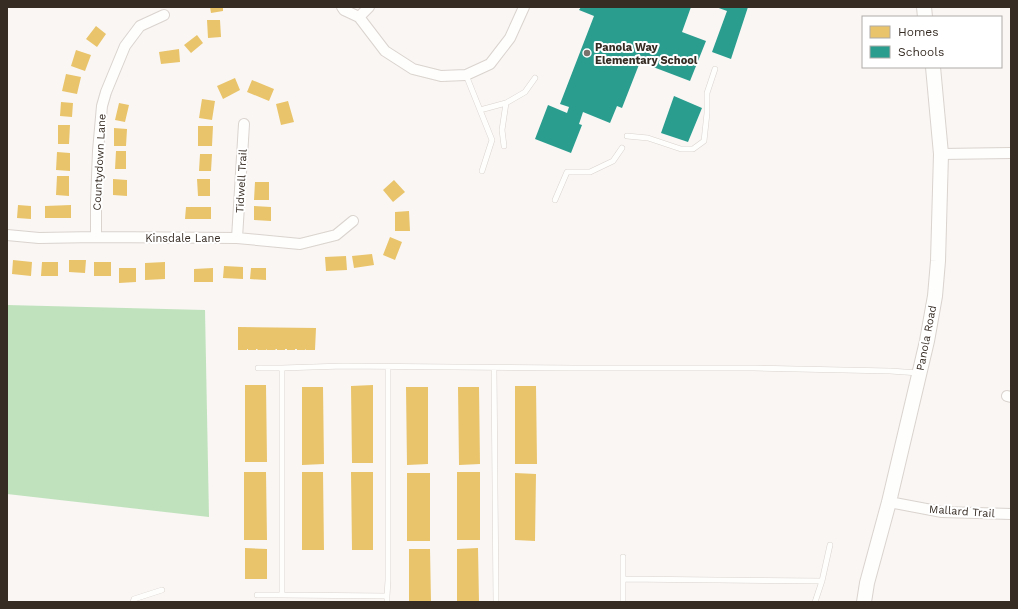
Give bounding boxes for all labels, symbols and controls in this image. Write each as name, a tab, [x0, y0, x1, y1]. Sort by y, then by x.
legend	[862, 16, 1002, 68]
text: Homes	[898, 25, 939, 39]
place label: Panola Way Elementary School	[595, 41, 698, 67]
text: Schools	[898, 45, 944, 59]
marker: Panola Way Elementary School	[582, 48, 592, 58]
street label: Countydown Lane	[90, 113, 109, 211]
street label: Tidwell Trail	[233, 148, 250, 213]
street label: Kinsdale Lane	[145, 232, 221, 245]
street label: Panola Road	[914, 304, 939, 372]
street label: Mallard Trail	[929, 503, 996, 520]

